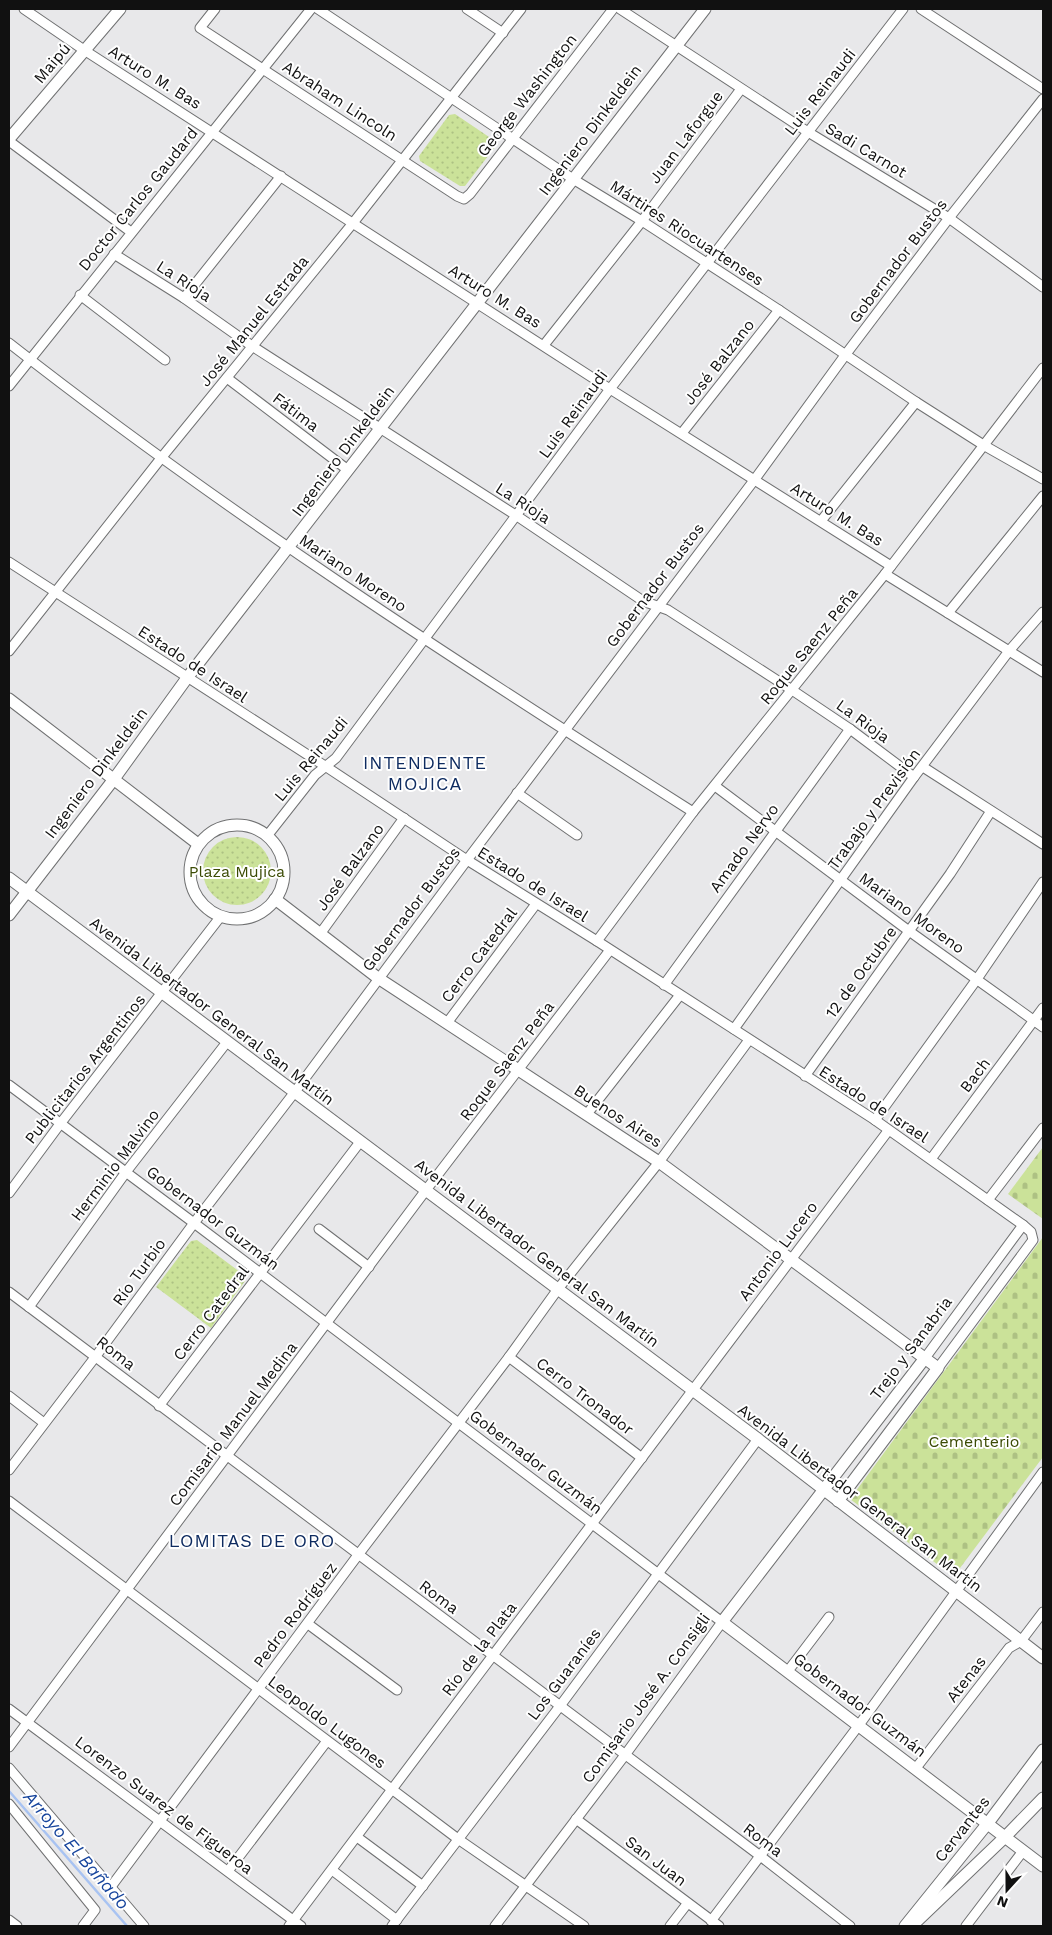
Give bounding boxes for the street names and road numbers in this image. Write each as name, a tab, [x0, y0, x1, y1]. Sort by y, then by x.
street label: George Washington	[473, 30, 581, 160]
street label: Maipú	[30, 39, 74, 87]
street label: Arturo M. Bas	[105, 41, 205, 113]
street label: Luis Reinaudi	[780, 45, 860, 139]
street label: Abraham Lincoln	[279, 57, 401, 145]
street label: Ingeniero Dinkeldein	[535, 61, 645, 199]
street label: Juan Laforgue	[645, 87, 727, 187]
street label: Sadi Carnot	[822, 118, 910, 182]
street label: Doctor Carlos Gaudard	[74, 124, 202, 274]
street label: Mártires Riocuartenses	[607, 176, 767, 290]
street label: Gobernador Bustos	[845, 195, 951, 327]
street label: José Manuel Estrada	[195, 252, 313, 390]
street label: La Rioja	[153, 256, 215, 306]
street label: Arturo M. Bas	[445, 260, 545, 332]
street label: José Balzano	[680, 316, 758, 408]
street label: Luis Reinaudi	[535, 366, 611, 462]
street label: Ingeniero Dinkeldein	[288, 382, 398, 520]
street label: Fátima	[269, 388, 323, 436]
street label: La Rioja	[492, 478, 554, 528]
street label: Arturo M. Bas	[787, 478, 887, 550]
street label: Gobernador Bustos	[602, 519, 708, 651]
street label: Mariano Moreno	[296, 530, 410, 616]
street label: Roque Saenz Peña	[756, 584, 862, 708]
street label: Estado de Israel	[135, 622, 251, 707]
street label: La Rioja	[833, 695, 893, 747]
street label: Ingeniero Dinkeldein	[41, 704, 151, 842]
street label: Luis Reinaudi	[270, 713, 352, 805]
street label: Trabajo y Previsión	[824, 745, 924, 873]
street label: Amado Nervo	[705, 800, 783, 896]
street label: José Balzano	[312, 820, 388, 914]
street label: Estado de Israel	[474, 842, 592, 926]
street label: Gobernador Bustos	[358, 843, 464, 975]
street label: Mariano Moreno	[856, 868, 968, 958]
street label: Cerro Catedral	[437, 904, 521, 1006]
street label: Avenida Libertador General San Martín	[86, 913, 338, 1109]
street label: 12 de Octubre	[821, 922, 901, 1022]
street label: Publicitarios Argentinos	[21, 990, 149, 1148]
street label: Roque Saenz Peña	[456, 998, 558, 1124]
street label: Bach	[956, 1054, 994, 1096]
street label: Estado de Israel	[816, 1062, 932, 1147]
street label: Buenos Aires	[570, 1081, 666, 1151]
street label: Herminio Malvino	[67, 1105, 163, 1225]
street label: Avenida Libertador General San Martín	[411, 1155, 663, 1351]
street label: Gobernador Guzmán	[143, 1162, 283, 1274]
street label: Antonio Lucero	[735, 1198, 821, 1304]
street label: Río Turbio	[108, 1235, 170, 1309]
street label: Cerro Catedral	[169, 1262, 253, 1364]
street label: Trejo y Sanabria	[866, 1293, 956, 1403]
street label: Roma	[93, 1332, 139, 1374]
street label: Comisario Manuel Medina	[165, 1338, 301, 1510]
street label: Cerro Tronador	[532, 1353, 638, 1439]
street label: Avenida Libertador General San Martín	[734, 1400, 986, 1596]
street label: Gobernador Guzmán	[466, 1406, 606, 1518]
street label: Pedro Rodríguez	[249, 1559, 341, 1671]
street label: Roma	[416, 1576, 462, 1618]
street label: Río de la Plata	[437, 1598, 521, 1700]
street label: Comisario José A. Consigli	[578, 1609, 714, 1787]
street label: Los Guaraníes	[523, 1624, 605, 1724]
street label: Gobernador Guzmán	[790, 1649, 930, 1761]
street label: Atenas	[942, 1652, 990, 1706]
street label: Leopoldo Lugones	[264, 1671, 390, 1773]
street label: Lorenzo Suarez de Figueroa	[71, 1732, 257, 1878]
street label: Cervantes	[930, 1792, 994, 1866]
street label: Roma	[740, 1819, 786, 1861]
street label: San Juan	[622, 1832, 690, 1890]

